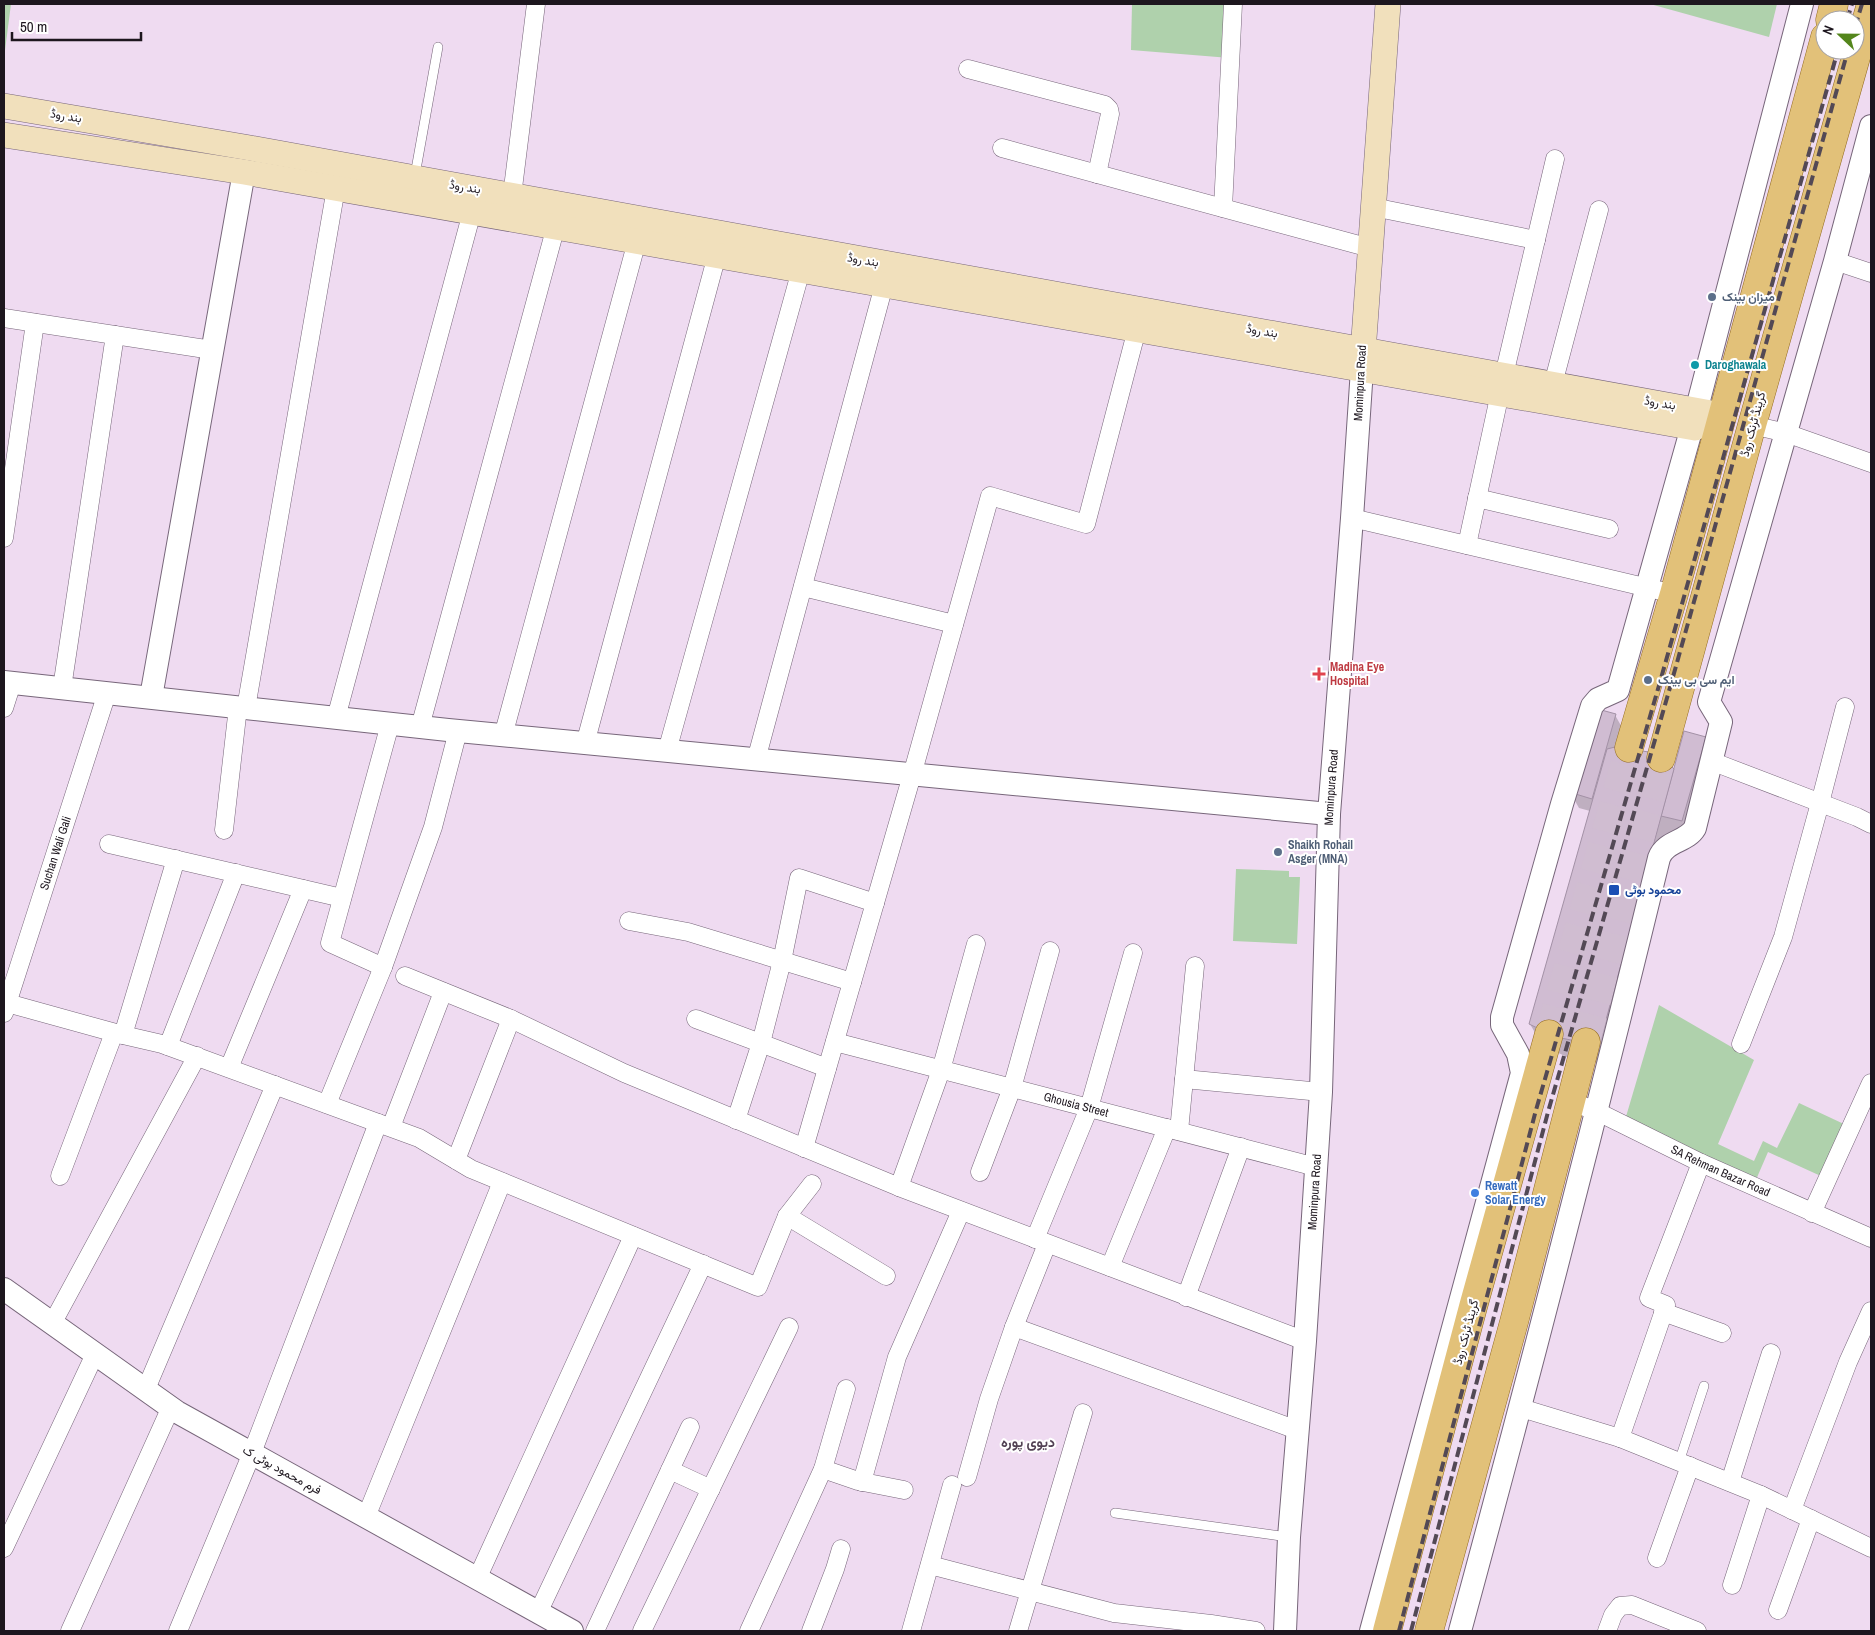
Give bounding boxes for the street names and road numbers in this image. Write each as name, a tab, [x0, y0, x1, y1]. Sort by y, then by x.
street label: بند روڈ	[49, 105, 83, 127]
street label: بند روڈ	[448, 176, 482, 198]
street label: بند روڈ	[846, 249, 880, 271]
street label: بند روڈ	[1245, 320, 1279, 342]
street label: Mominpura Road	[1350, 345, 1370, 421]
street label: گرینڈ ٹرنک روڈ	[1737, 390, 1769, 458]
street label: بند روڈ	[1643, 392, 1677, 414]
street label: Mominpura Road	[1321, 749, 1342, 826]
street label: Suchan Wali Gali	[36, 814, 75, 892]
street label: Ghousia Street	[1042, 1089, 1110, 1121]
street label: SA Rehman Bazar Road	[1668, 1141, 1773, 1200]
street label: Mominpura Road	[1304, 1154, 1325, 1231]
street label: گرینڈ ٹرنک روڈ	[1450, 1298, 1482, 1366]
street label: فرم محمود بوٹی ک	[240, 1442, 324, 1498]

